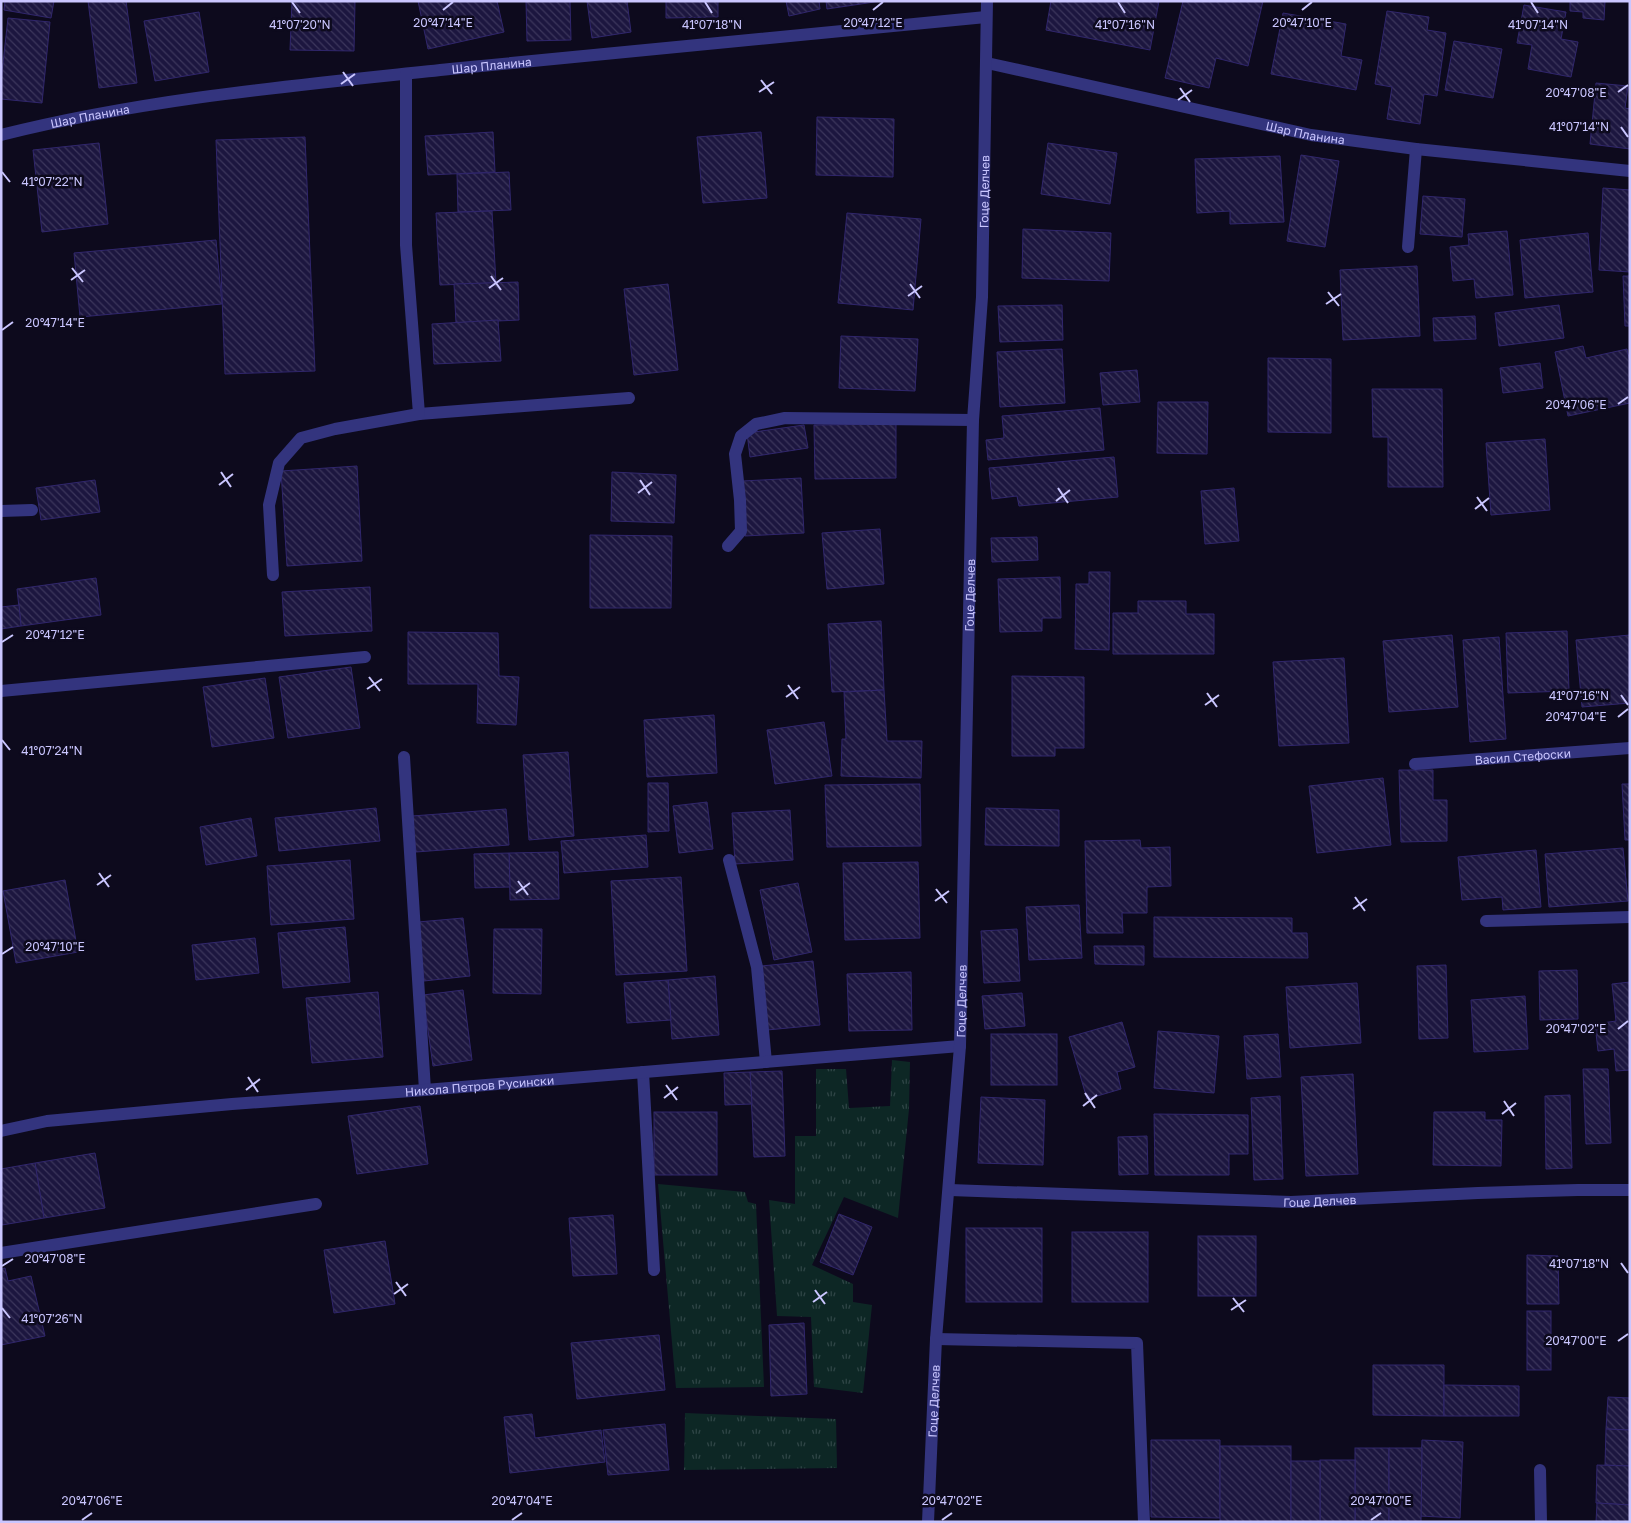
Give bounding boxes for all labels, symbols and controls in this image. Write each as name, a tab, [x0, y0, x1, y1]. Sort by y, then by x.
text: 20°47'14"E	[413, 15, 473, 30]
text: 20°47'12"E	[843, 15, 903, 30]
text: 20°47'10"E	[1272, 15, 1332, 30]
text: 41°07'20"N	[269, 17, 331, 32]
text: 41°07'18"N	[682, 17, 742, 32]
text: 41°07'16"N	[1095, 17, 1155, 32]
text: 41°07'14"N	[1508, 17, 1568, 32]
street label: Шар Планина	[451, 53, 532, 76]
text: 20°47'08"E	[1545, 85, 1607, 100]
street label: Шар Планина	[49, 101, 131, 131]
street label: Шар Планина	[1264, 118, 1346, 147]
text: 41°07'14"N	[1549, 119, 1609, 134]
street label: Гоце Делчев	[976, 155, 992, 228]
text: 41°07'22"N	[21, 174, 83, 189]
text: 20°47'14"E	[25, 315, 85, 330]
text: 20°47'06"E	[1545, 397, 1607, 412]
street label: Гоце Делчев	[961, 558, 978, 632]
text: 20°47'12"E	[25, 627, 85, 642]
text: 41°07'16"N	[1549, 688, 1609, 703]
text: 20°47'04"E	[1545, 709, 1607, 724]
text: 41°07'24"N	[21, 743, 83, 758]
street label: Васил Стефоски	[1474, 745, 1571, 767]
text: 20°47'10"E	[25, 939, 85, 954]
street label: Гоце Делчев	[953, 964, 969, 1038]
text: 20°47'02"E	[1546, 1021, 1606, 1036]
street label: Никола Петров Русински	[404, 1072, 555, 1099]
street label: Гоце Делчев	[1283, 1191, 1357, 1210]
text: 20°47'08"E	[24, 1251, 86, 1266]
text: 41°07'18"N	[1549, 1256, 1609, 1271]
text: 41°07'26"N	[21, 1311, 83, 1326]
text: 20°47'00"E	[1545, 1333, 1607, 1348]
street label: Гоце Делчев	[924, 1364, 942, 1438]
text: 20°47'06"E	[61, 1493, 123, 1508]
text: 20°47'04"E	[491, 1493, 553, 1508]
text: 20°47'02"E	[922, 1493, 982, 1508]
text: 20°47'00"E	[1350, 1493, 1412, 1508]

